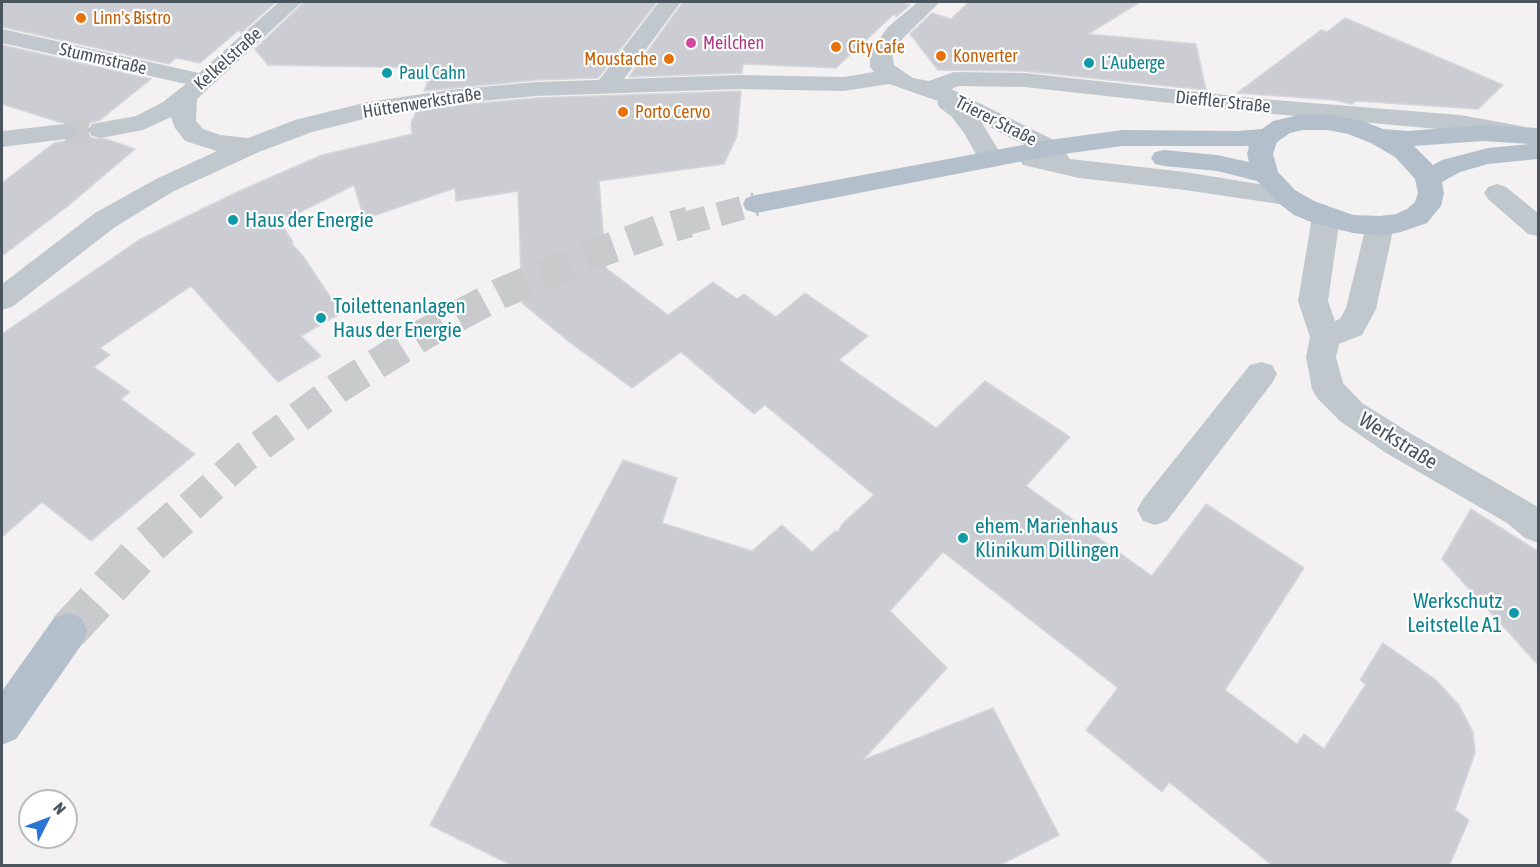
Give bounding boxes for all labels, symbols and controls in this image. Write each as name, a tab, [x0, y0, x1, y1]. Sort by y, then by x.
place label: Linn's Bistro	[93, 7, 171, 29]
marker: Linn's Bistro	[74, 11, 88, 25]
street label: Kelkelstraße	[190, 23, 266, 95]
place label: Meilchen	[703, 32, 764, 54]
marker: Meilchen	[684, 36, 698, 50]
place label: City Cafe	[848, 36, 905, 58]
street label: Stummstraße	[57, 38, 149, 80]
marker: City Cafe	[829, 40, 843, 54]
place label: Konverter	[953, 45, 1018, 67]
place label: Moustache	[584, 48, 657, 70]
marker: Konverter	[934, 49, 948, 63]
marker: Moustache	[662, 52, 676, 66]
place label: L´Auberge	[1101, 52, 1165, 74]
marker: L´Auberge	[1082, 56, 1096, 70]
place label: Paul Cahn	[399, 62, 466, 84]
marker: Paul Cahn	[380, 66, 394, 80]
street label: Hüttenwerkstraße	[361, 83, 483, 123]
street label: Dieffler Straße	[1174, 86, 1272, 118]
street label: Trierer Straße	[952, 91, 1040, 151]
place label: Porto Cervo	[635, 101, 710, 123]
marker: Porto Cervo	[616, 105, 630, 119]
place label: Haus der Energie	[245, 207, 374, 233]
marker: Haus der Energie	[226, 213, 240, 227]
place label: Toilettenanlagen Haus der Energie	[333, 293, 466, 343]
marker: Toilettenanlagen Haus der Energie	[314, 311, 328, 325]
street label: Werkstraße	[1354, 407, 1442, 475]
place label: ehem. Marienhaus Klinikum Dillingen	[975, 513, 1119, 563]
marker: ehem. Marienhaus Klinikum Dillingen	[956, 531, 970, 545]
place label: Werkschutz Leitstelle A1	[1407, 588, 1502, 638]
marker: Werkschutz Leitstelle A1	[1507, 606, 1521, 620]
north arrow	[18, 789, 78, 849]
text: N	[50, 799, 70, 818]

